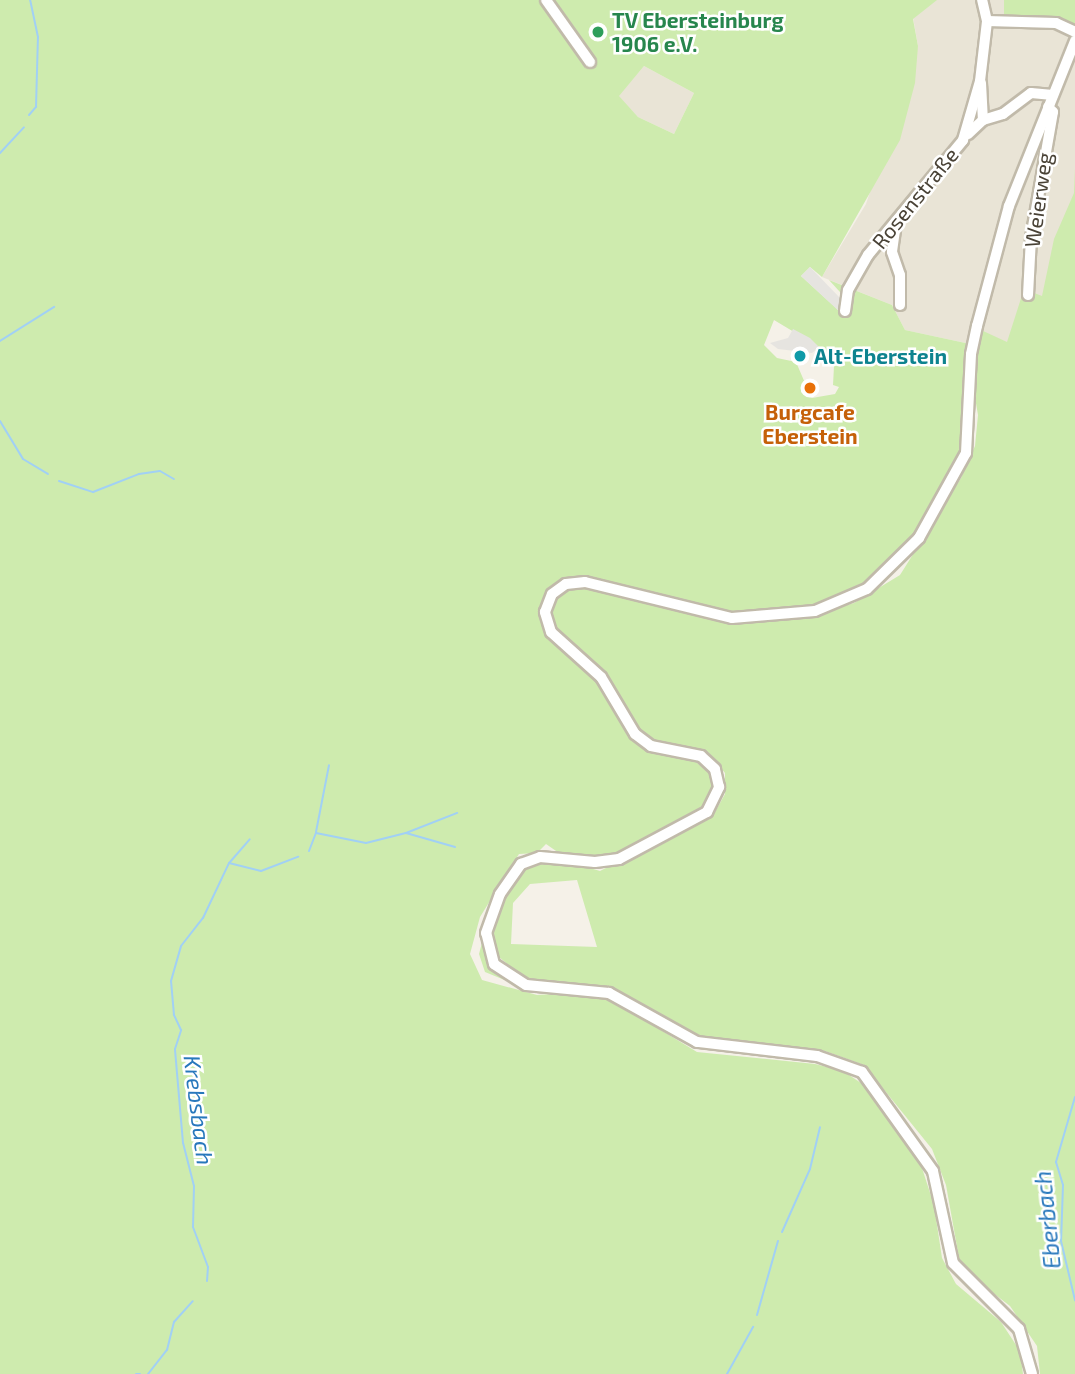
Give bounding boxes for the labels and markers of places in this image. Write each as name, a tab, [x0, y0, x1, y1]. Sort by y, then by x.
place label: TV Ebersteinburg 1906 e.V.	[612, 7, 784, 57]
marker: TV Ebersteinburg 1906 e.V.	[590, 24, 606, 40]
place label: Alt-Eberstein	[814, 343, 947, 369]
marker: Alt-Eberstein	[792, 348, 808, 364]
marker: Burgcafe Eberstein	[802, 380, 818, 396]
place label: Burgcafe Eberstein	[762, 399, 858, 449]

